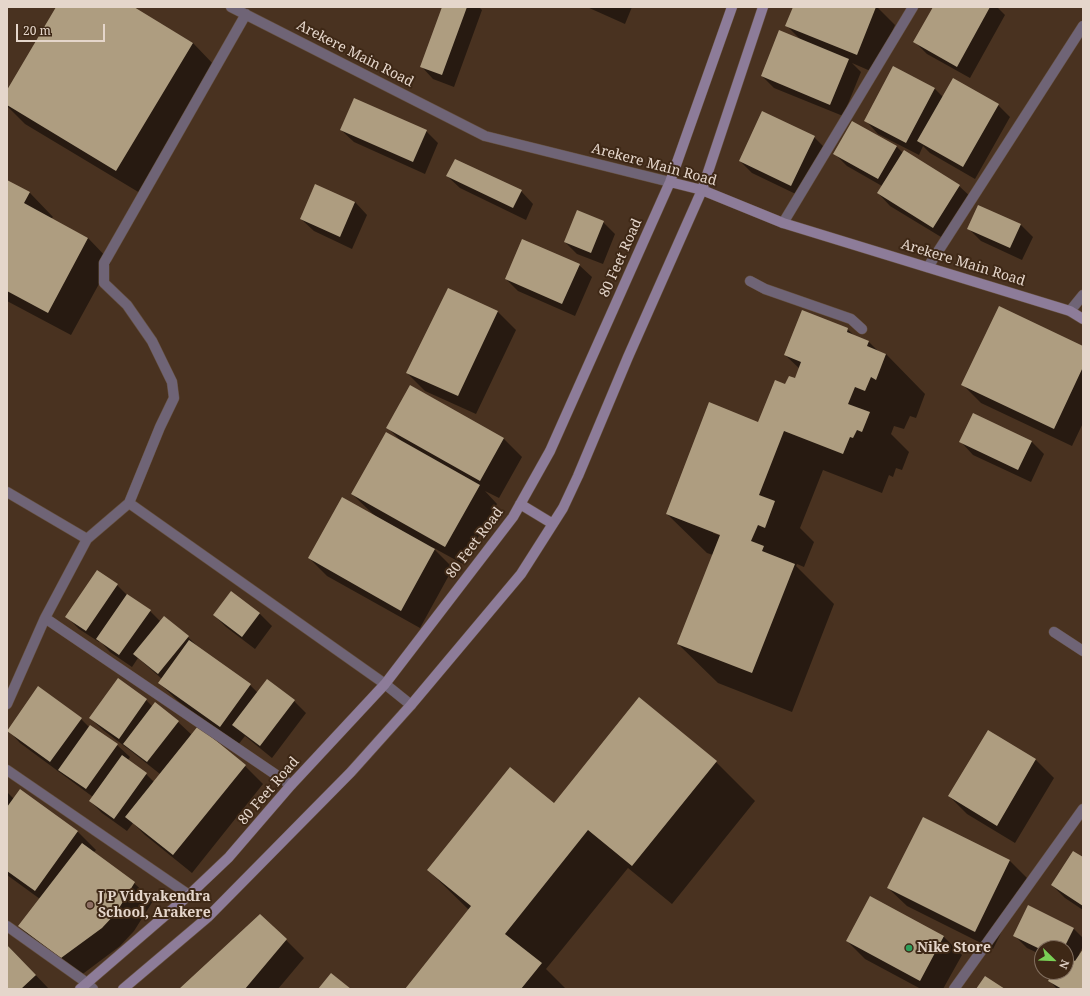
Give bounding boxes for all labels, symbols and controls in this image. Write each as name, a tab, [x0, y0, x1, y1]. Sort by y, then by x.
scale bar	[18, 16, 107, 42]
street label: Arekere Main Road	[294, 17, 416, 91]
text: 20 m	[23, 22, 51, 39]
street label: Arekere Main Road	[590, 140, 718, 190]
street label: 80 Feet Road	[596, 216, 646, 300]
street label: Arekere Main Road	[899, 236, 1027, 290]
street label: 80 Feet Road	[443, 504, 507, 582]
street label: 80 Feet Road	[235, 754, 303, 828]
place label: J P Vidyakendra School, Arakere	[98, 889, 211, 922]
marker: J P Vidyakendra School, Arakere	[85, 900, 95, 910]
place label: Nike Store	[917, 940, 991, 956]
north arrow	[1034, 940, 1074, 980]
marker: Nike Store	[904, 943, 914, 953]
text: N	[1056, 958, 1073, 971]

